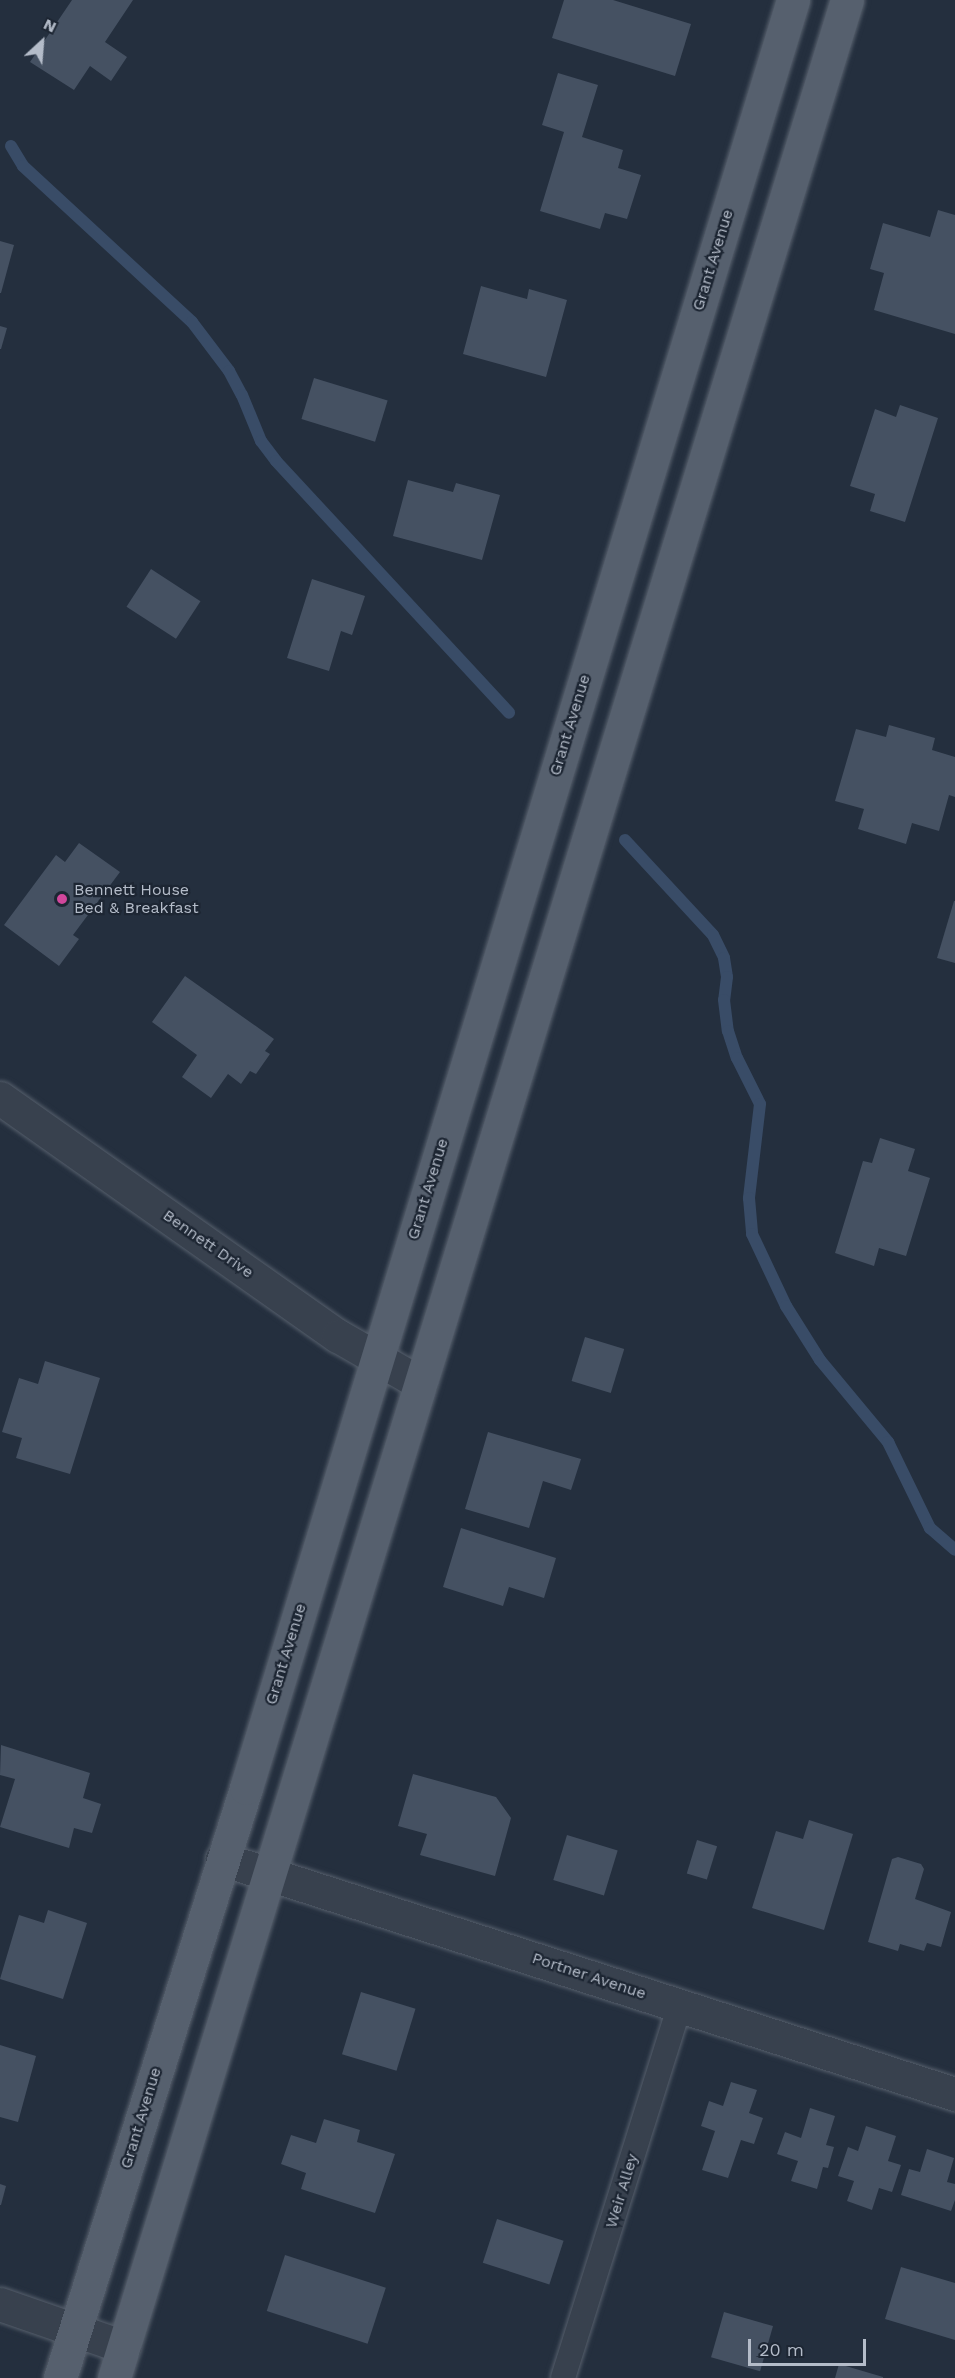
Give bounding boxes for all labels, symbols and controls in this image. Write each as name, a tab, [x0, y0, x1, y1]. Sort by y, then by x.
north arrow	[12, 12, 72, 72]
text: N	[41, 14, 60, 37]
street label: Grant Avenue	[688, 207, 738, 313]
street label: Grant Avenue	[545, 672, 595, 778]
place label: Bennett House Bed & Breakfast	[74, 880, 199, 918]
marker: Bennett House Bed & Breakfast	[55, 892, 69, 906]
street label: Grant Avenue	[403, 1136, 453, 1242]
street label: Bennett Drive	[159, 1206, 257, 1282]
street label: Grant Avenue	[261, 1601, 311, 1707]
street label: Portner Avenue	[529, 1948, 649, 2004]
street label: Grant Avenue	[116, 2065, 166, 2171]
street label: Weir Alley	[601, 2151, 643, 2231]
scale bar	[751, 2327, 870, 2365]
text: 20 m	[759, 2339, 804, 2360]

